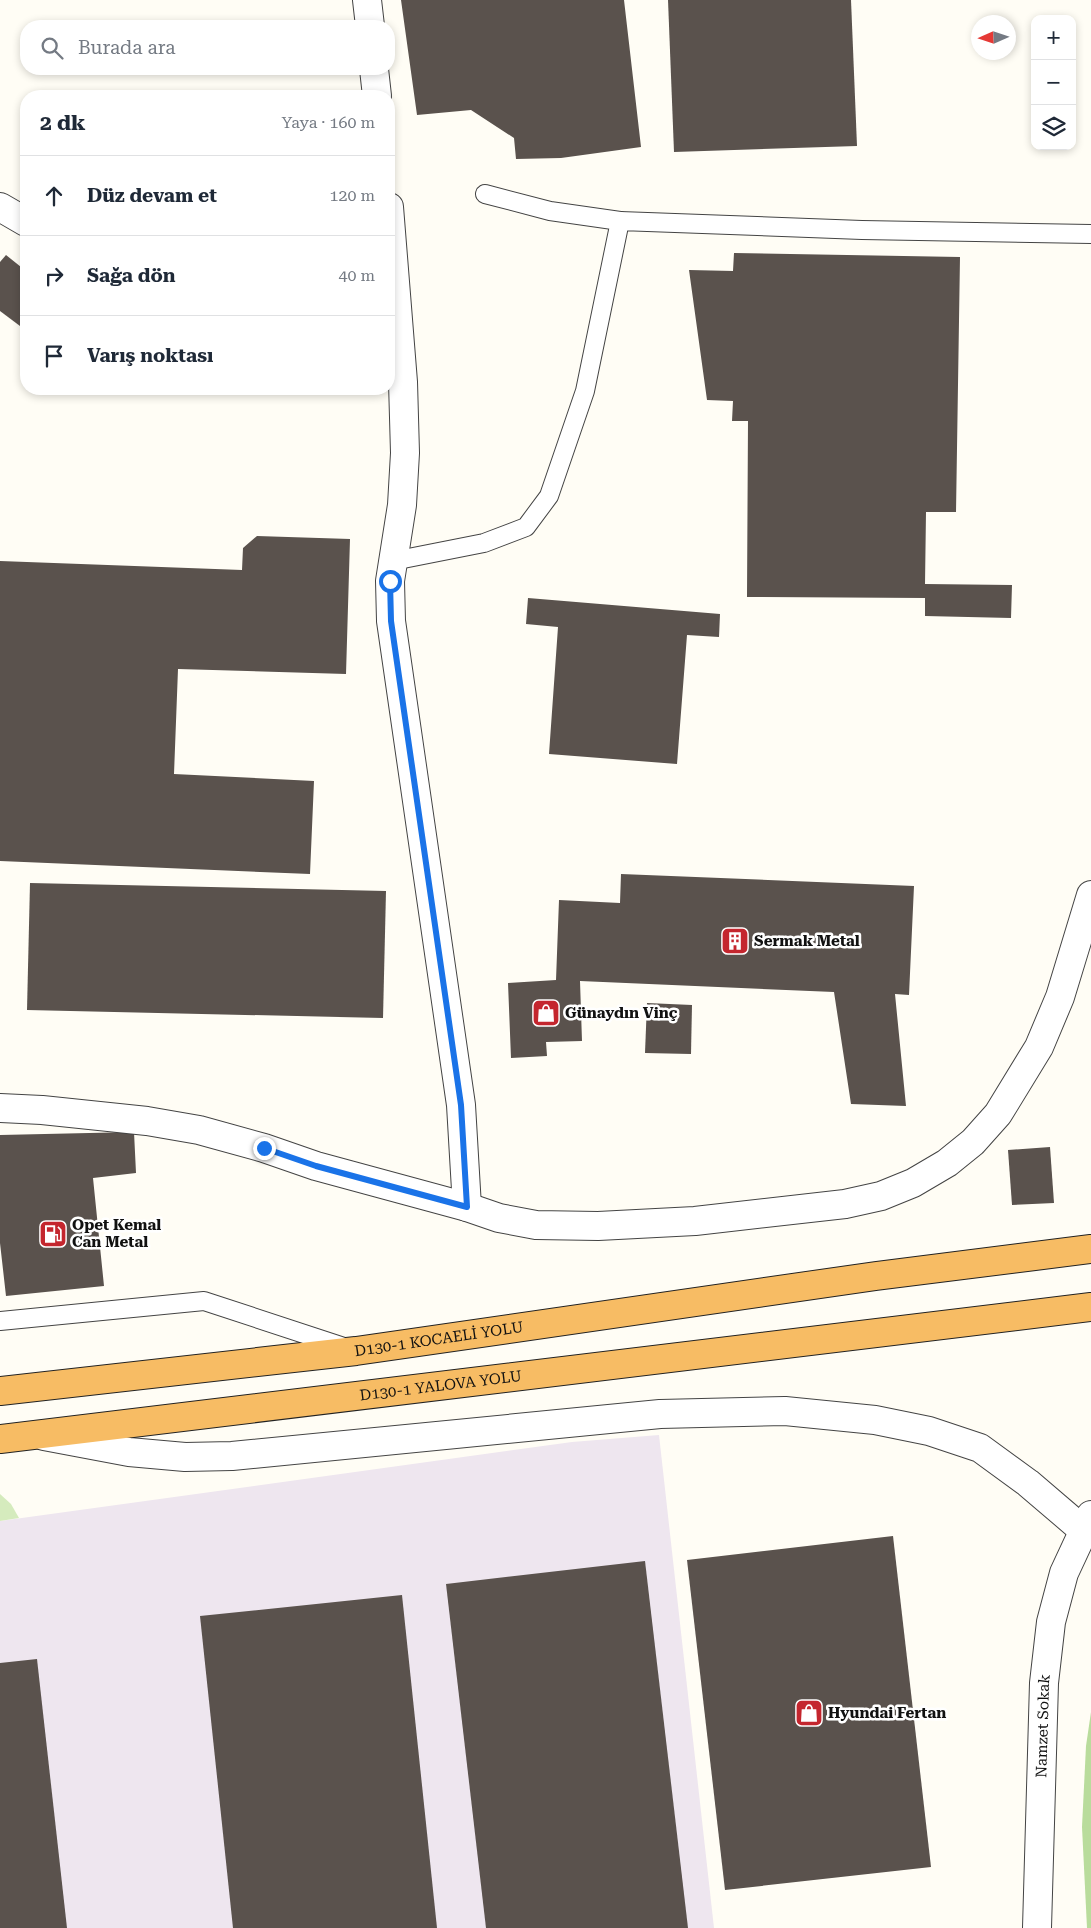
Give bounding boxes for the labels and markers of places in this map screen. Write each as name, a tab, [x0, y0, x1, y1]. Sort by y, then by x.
building icon: Sermak Metal	[720, 926, 750, 956]
place label: Sermak Metal	[754, 932, 860, 950]
shop icon: Günaydın Vinç	[531, 998, 561, 1028]
place label: Günaydın Vinç	[565, 1004, 678, 1022]
place label: Opet Kemal Can Metal	[72, 1216, 161, 1251]
fuel station icon: Opet Kemal Can Metal	[38, 1219, 68, 1249]
shop icon: Hyundai Fertan	[794, 1698, 824, 1728]
place label: Hyundai Fertan	[828, 1704, 946, 1722]

